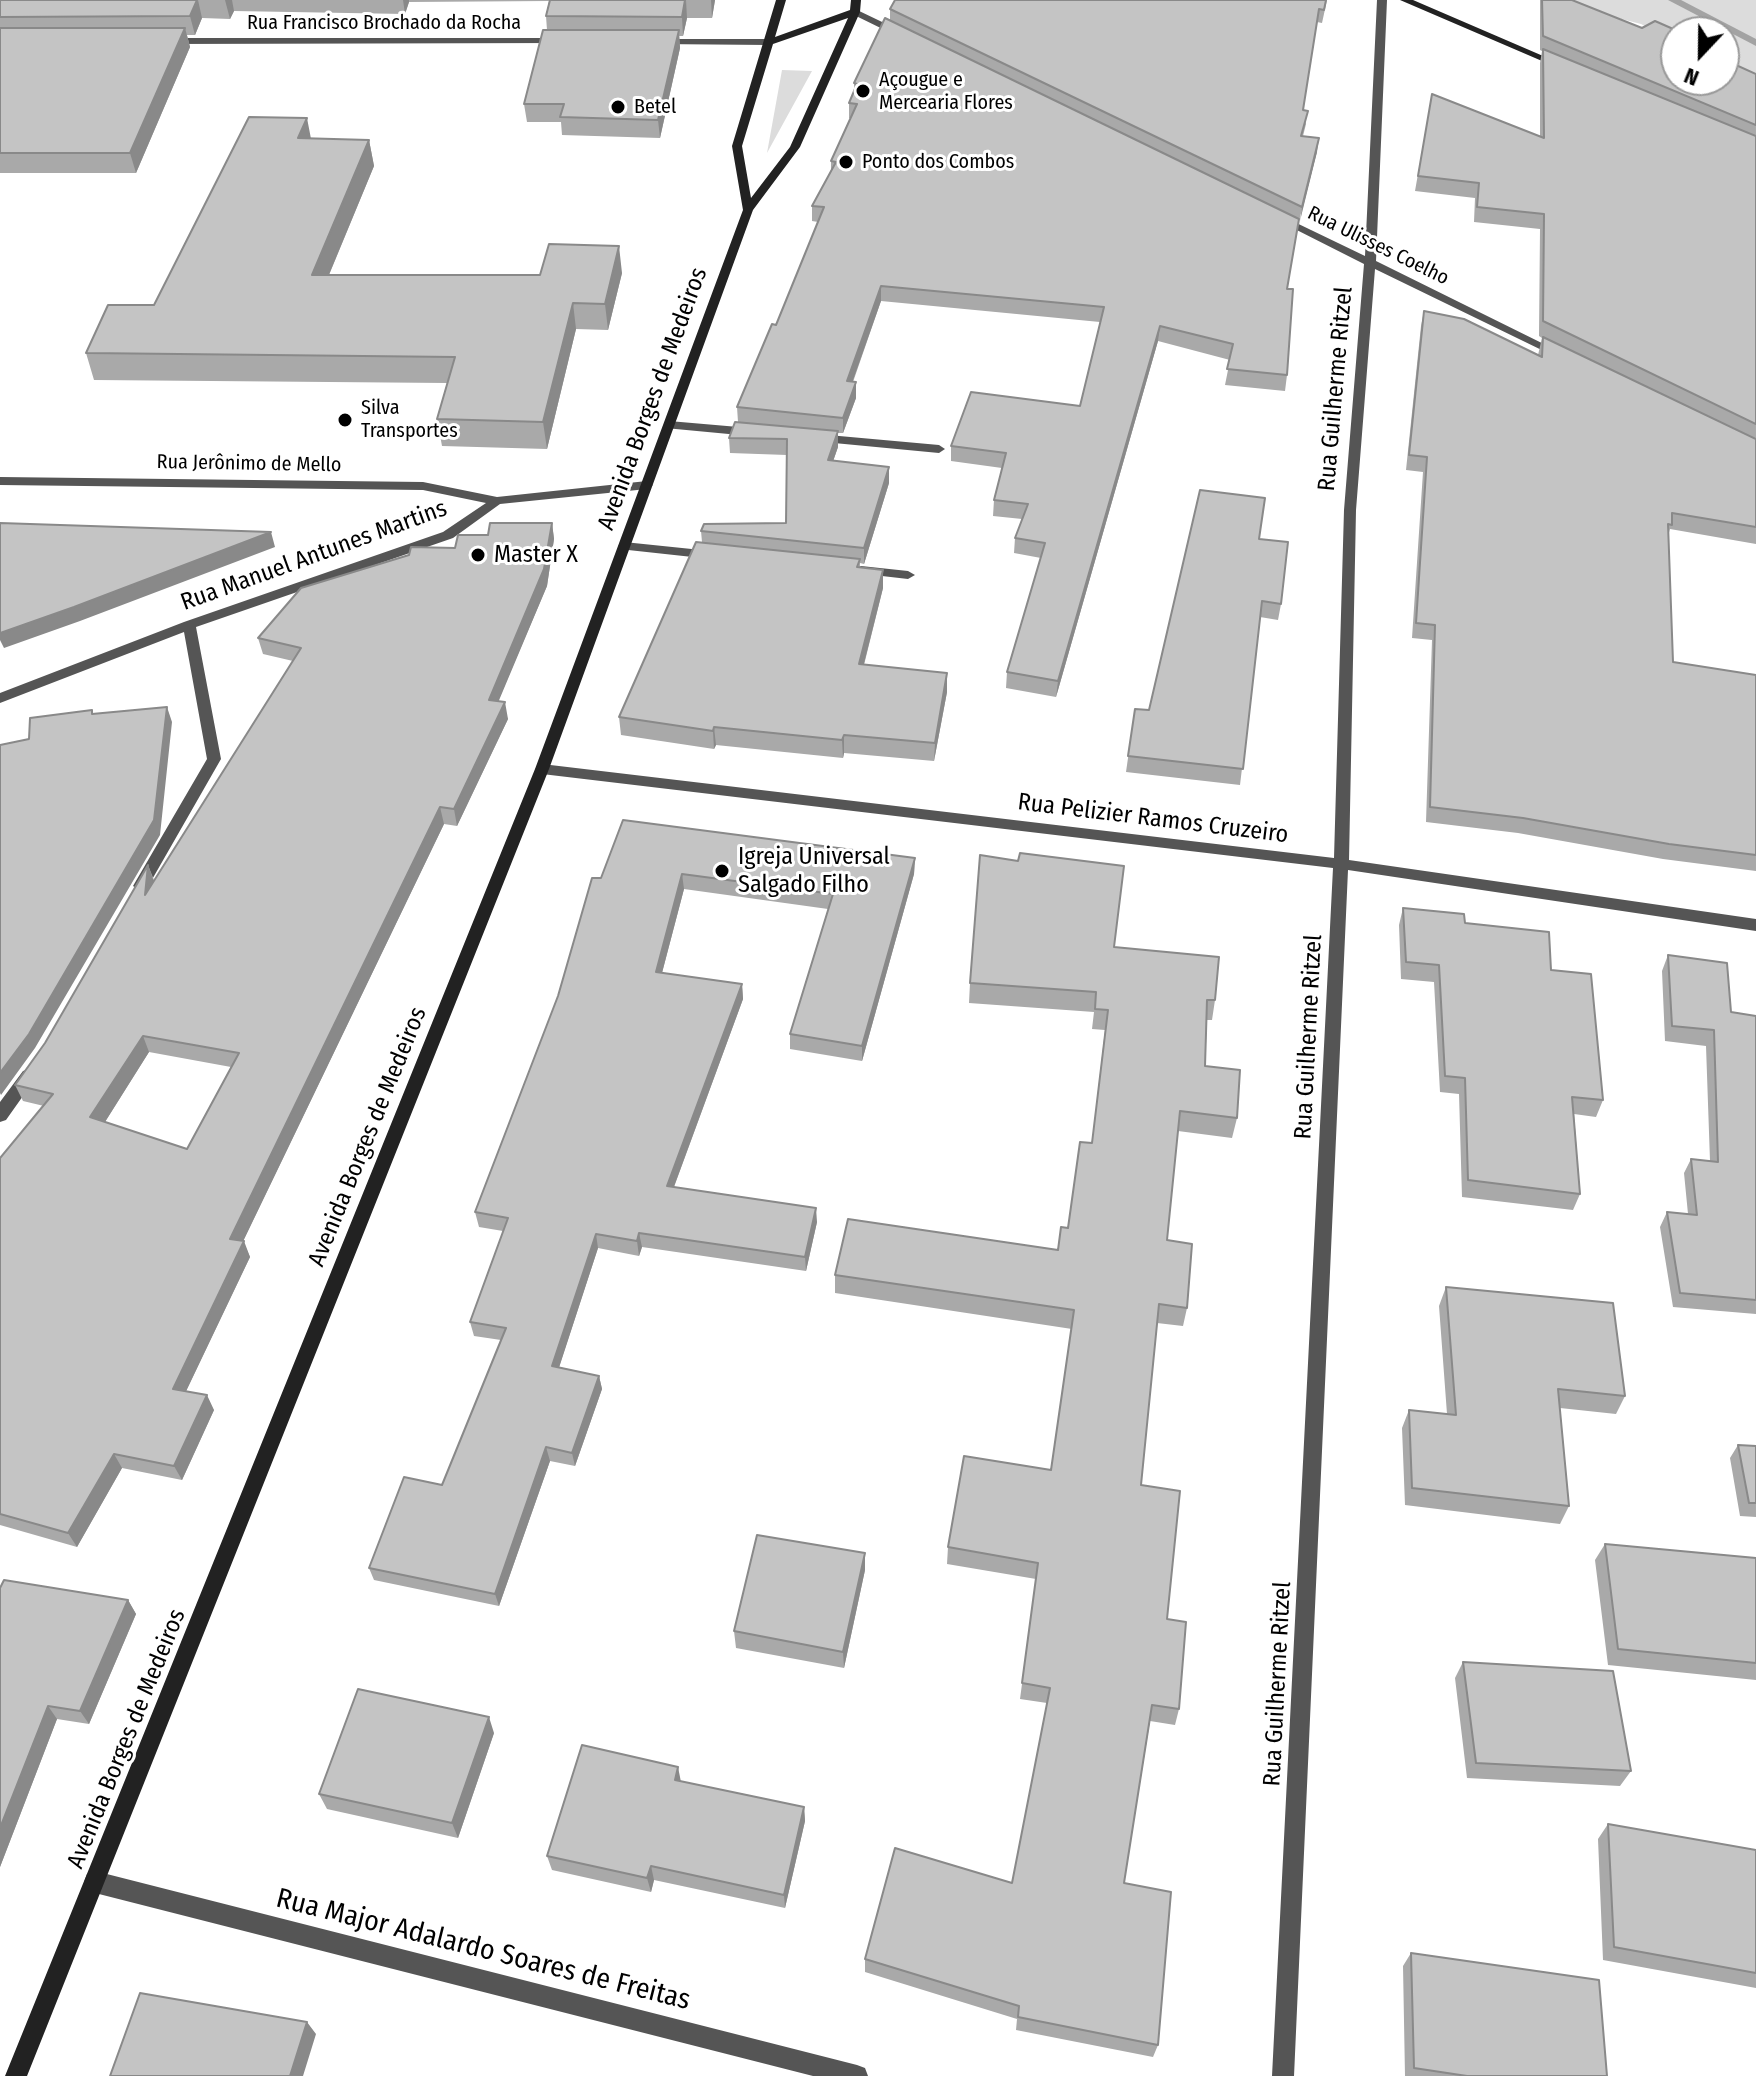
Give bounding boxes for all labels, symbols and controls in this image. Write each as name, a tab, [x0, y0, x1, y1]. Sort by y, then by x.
street label: Rua Francisco Brochado da Rocha	[247, 11, 521, 35]
north arrow	[1660, 16, 1740, 96]
text: N	[1680, 62, 1703, 92]
place label: Açougue e Mercearia Flores	[879, 68, 1013, 115]
marker: Açougue e Mercearia Flores	[854, 82, 872, 100]
place label: Betel	[634, 95, 676, 119]
marker: Betel	[609, 98, 627, 116]
place label: Ponto dos Combos	[862, 150, 1014, 174]
marker: Ponto dos Combos	[837, 153, 855, 171]
street label: Rua Ulisses Coelho	[1303, 201, 1453, 291]
street label: Avenida Borges de Medeiros	[592, 264, 714, 534]
street label: Rua Guilherme Ritzel	[1313, 286, 1359, 492]
place label: Silva Transportes	[361, 396, 458, 443]
marker: Silva Transportes	[336, 411, 354, 429]
street label: Rua Jerônimo de Mello	[156, 450, 342, 478]
street label: Rua Manuel Antunes Martins	[177, 494, 451, 618]
place label: Master X	[494, 541, 578, 569]
marker: Master X	[469, 546, 487, 564]
street label: Rua Pelizier Ramos Cruzeiro	[1016, 788, 1290, 850]
place label: Igreja Universal Salgado Filho	[738, 843, 890, 899]
marker: Igreja Universal Salgado Filho	[713, 862, 731, 880]
street label: Rua Guilherme Ritzel	[1289, 934, 1329, 1140]
street label: Avenida Borges de Medeiros	[303, 1003, 433, 1271]
street label: Rua Guilherme Ritzel	[1258, 1581, 1298, 1787]
street label: Avenida Borges de Medeiros	[62, 1605, 192, 1873]
street label: Rua Major Adalardo Soares de Freitas	[272, 1882, 694, 2018]

